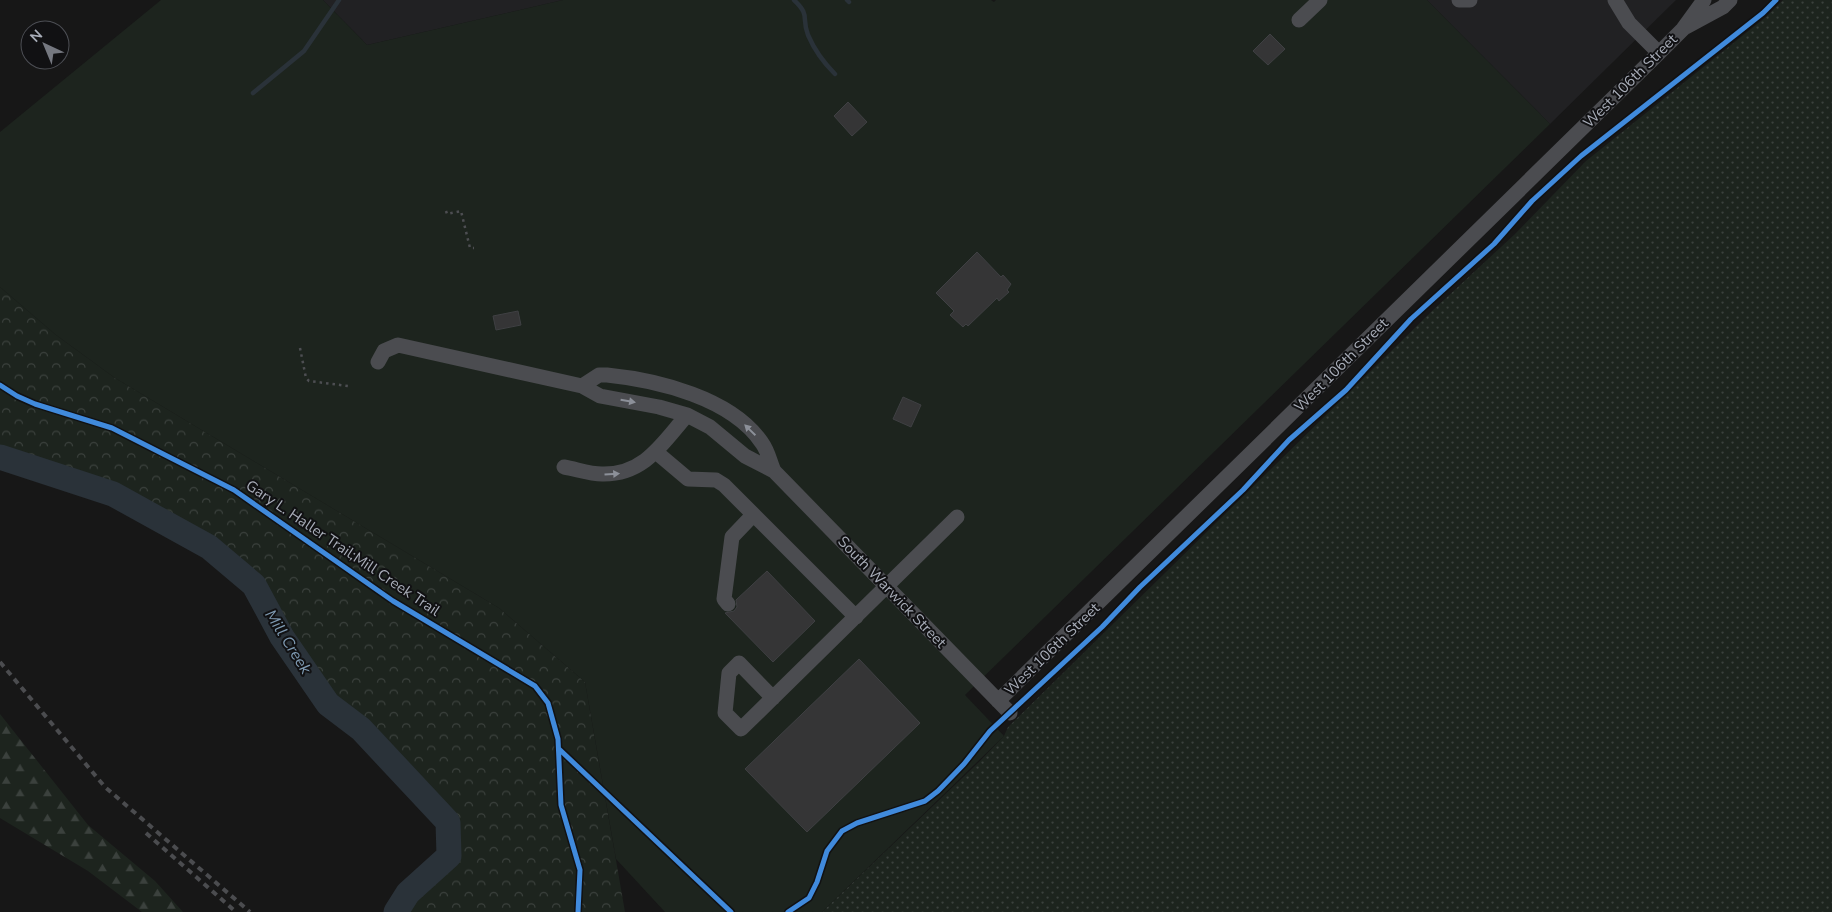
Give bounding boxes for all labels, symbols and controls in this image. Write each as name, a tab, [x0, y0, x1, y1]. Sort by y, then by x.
north arrow	[20, 20, 70, 70]
text: N	[26, 26, 47, 46]
street label: West 106th Street	[1579, 29, 1682, 132]
street label: West 106th Street	[1290, 313, 1393, 416]
one-way arrow	[620, 398, 636, 406]
one-way arrow	[744, 424, 756, 436]
one-way arrow	[604, 469, 620, 477]
street label: Gary L. Haller Trail;Mill Creek Trail	[242, 475, 445, 621]
street label: South Warwick Street	[833, 532, 951, 653]
street label: West 106th Street	[1000, 598, 1105, 700]
water label: Mill Creek	[259, 605, 317, 679]

